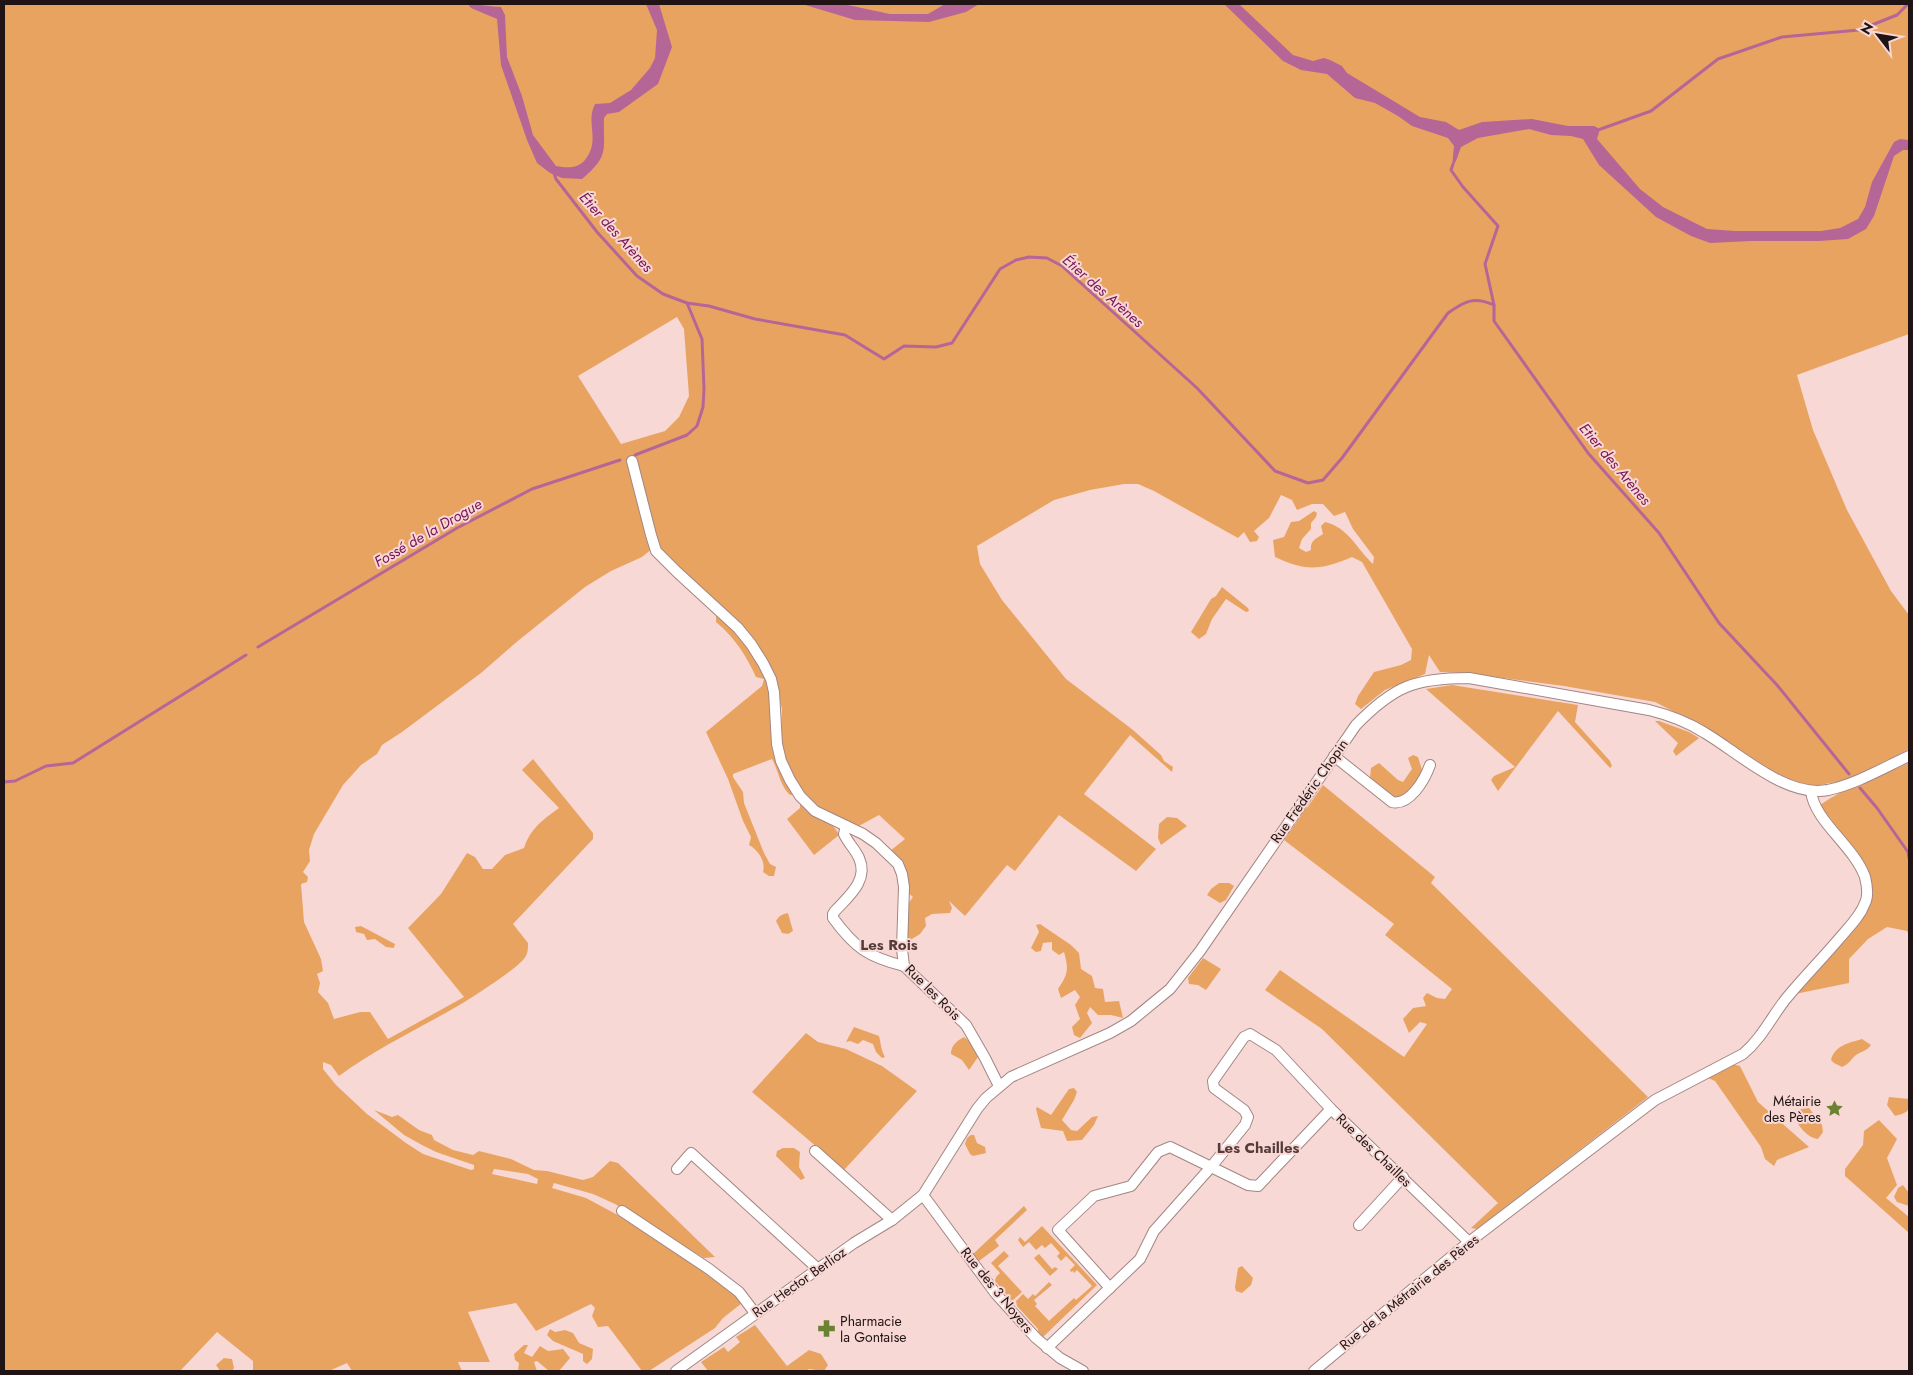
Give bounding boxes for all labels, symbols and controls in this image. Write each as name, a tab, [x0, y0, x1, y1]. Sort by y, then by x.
north arrow	[1853, 10, 1903, 60]
text: N	[1855, 18, 1878, 38]
water label: Étier des Arènes	[574, 187, 658, 277]
water label: Étier des Arènes	[1058, 249, 1149, 333]
water label: Etier des Arènes	[1574, 418, 1656, 510]
water label: Fossé de la Drogue	[370, 493, 486, 573]
street label: Rue Frédéric Chopin	[1265, 735, 1353, 847]
district label: Les Rois	[860, 934, 918, 956]
street label: Rue les Rois	[901, 960, 966, 1025]
place label: Métairie des Pères	[1764, 1091, 1821, 1127]
place icon: Métairie des Pères	[1825, 1099, 1845, 1119]
street label: Rue des Chailles	[1332, 1109, 1417, 1192]
district label: Les Chailles	[1217, 1137, 1299, 1159]
street label: Rue de la Métrairie des Pères	[1335, 1229, 1483, 1355]
street label: Rue Hector Berlioz	[748, 1242, 851, 1322]
street label: Rue des 3 Noyers	[956, 1243, 1038, 1338]
place label: Pharmacie la Gontaise	[840, 1311, 907, 1347]
pharmacy icon: Pharmacie la Gontaise	[816, 1319, 836, 1339]

